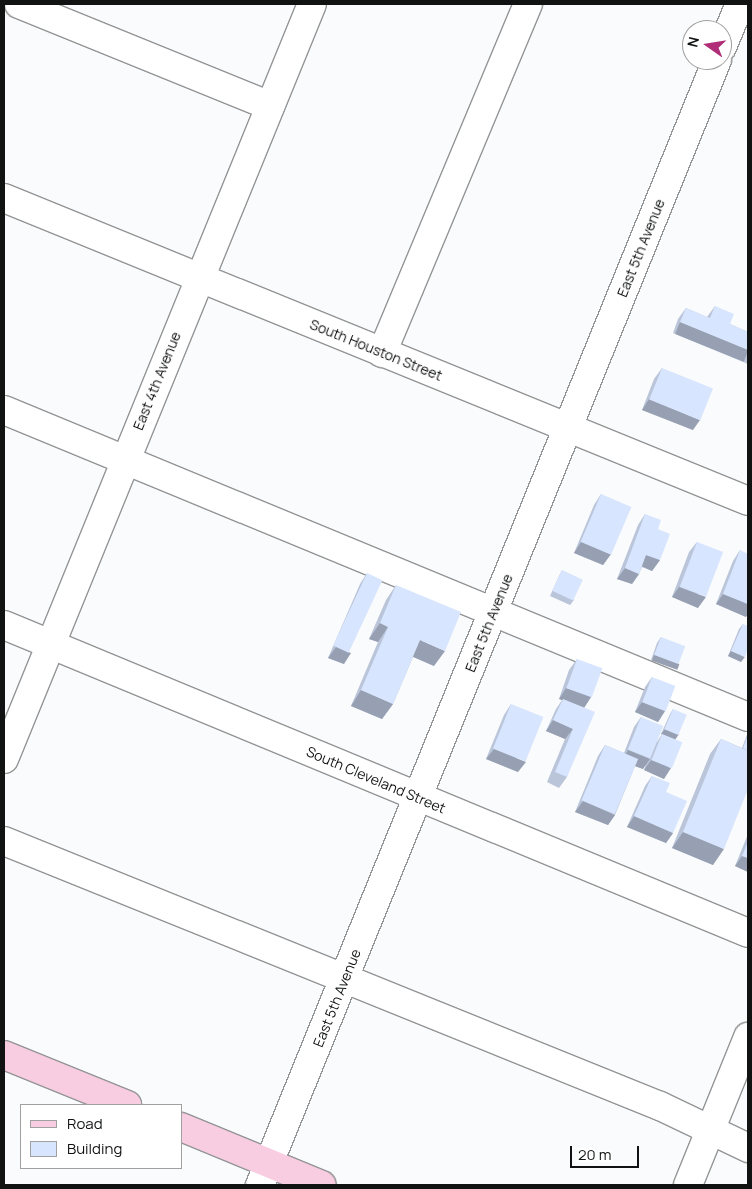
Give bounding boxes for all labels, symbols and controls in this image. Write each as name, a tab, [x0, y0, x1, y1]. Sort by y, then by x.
north arrow	[682, 20, 732, 70]
text: N	[682, 35, 703, 49]
street label: East 5th Avenue	[614, 197, 668, 299]
street label: South Houston Street	[307, 316, 445, 384]
street label: East 4th Avenue	[130, 329, 184, 433]
street label: East 5th Avenue	[462, 572, 516, 674]
street label: South Cleveland Street	[304, 743, 448, 817]
street label: East 5th Avenue	[310, 947, 364, 1049]
legend	[20, 1104, 182, 1169]
text: Road	[67, 1113, 103, 1134]
scale bar	[572, 1136, 641, 1168]
text: Building	[67, 1138, 122, 1159]
text: 20 m	[578, 1144, 611, 1165]

